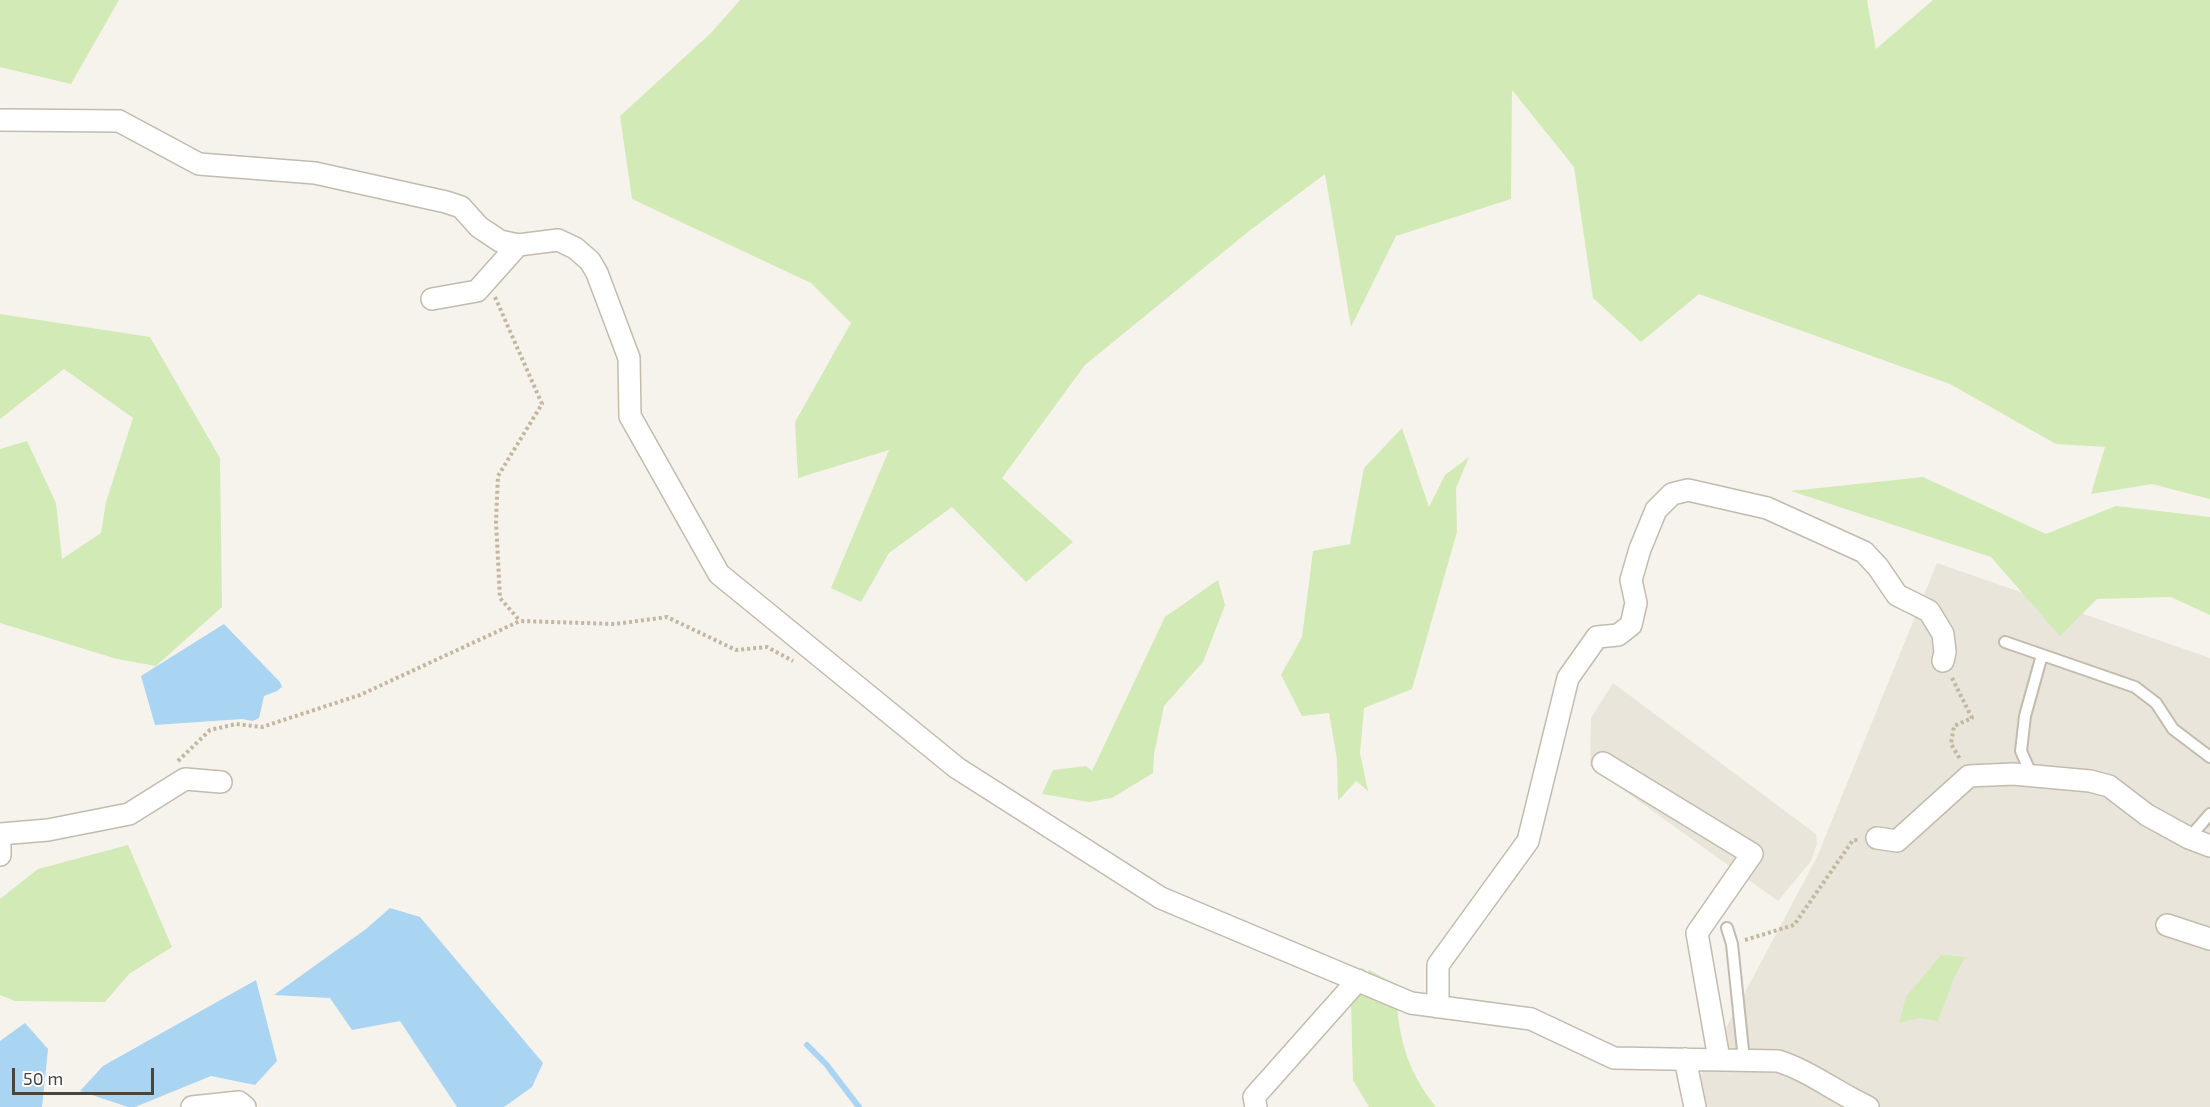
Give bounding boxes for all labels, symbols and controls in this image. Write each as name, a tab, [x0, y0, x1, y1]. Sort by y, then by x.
scale bar	[15, 1056, 158, 1094]
text: 50 m	[23, 1067, 63, 1089]

